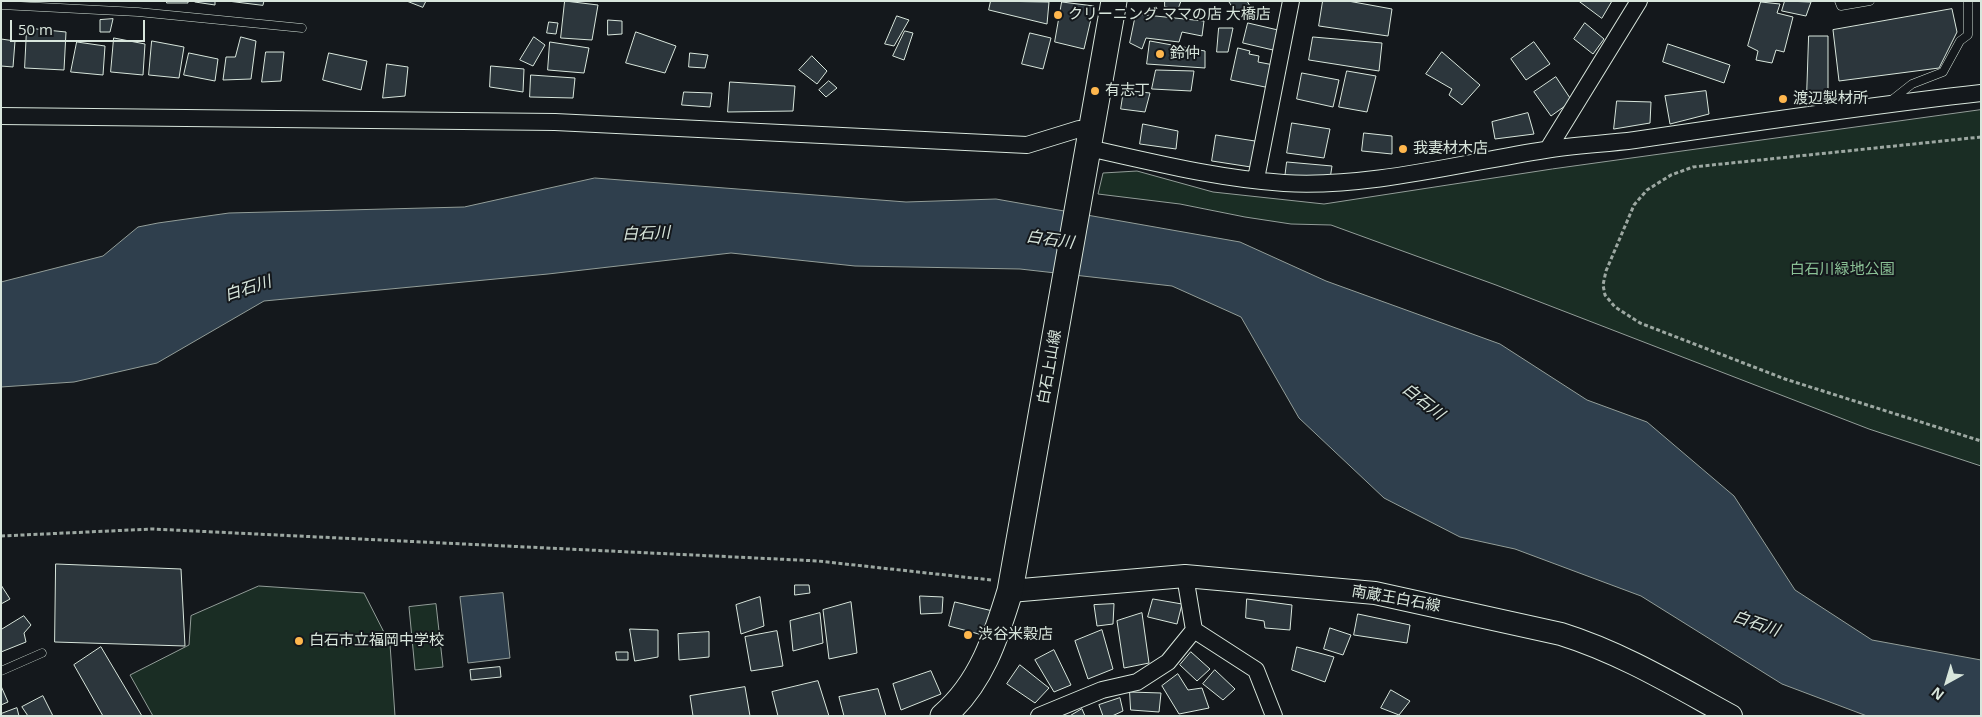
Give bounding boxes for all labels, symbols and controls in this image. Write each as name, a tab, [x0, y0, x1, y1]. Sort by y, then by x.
place label: クリーニング ママの店 大橋店	[1068, 6, 1271, 24]
marker: クリーニング ママの店 大橋店	[1052, 9, 1064, 21]
scale bar	[12, 10, 148, 42]
text: 50 m	[18, 19, 53, 39]
place label: 鈴仲	[1170, 45, 1200, 63]
marker: 鈴仲	[1154, 48, 1166, 60]
place label: 有志丁	[1105, 82, 1150, 100]
marker: 有志丁	[1089, 85, 1101, 97]
place label: 渡辺製材所	[1793, 90, 1868, 108]
marker: 渡辺製材所	[1777, 93, 1789, 105]
place label: 我妻材木店	[1413, 140, 1488, 158]
marker: 我妻材木店	[1397, 143, 1409, 155]
water label: 白石川	[622, 224, 670, 244]
water label: 白石川	[1025, 227, 1075, 253]
park label: 白石川緑地公園	[1790, 261, 1894, 279]
water label: 白石川	[222, 272, 274, 306]
street label: 白石上山線	[1035, 329, 1065, 405]
water label: 白石川	[1398, 380, 1448, 424]
street label: 南蔵王白石線	[1350, 582, 1442, 616]
water label: 白石川	[1730, 607, 1782, 641]
place label: 渋谷米穀店	[978, 626, 1053, 644]
marker: 渋谷米穀店	[962, 629, 974, 641]
place label: 白石市立福岡中学校	[309, 632, 444, 650]
marker: 白石市立福岡中学校	[293, 635, 305, 647]
north arrow	[1922, 657, 1972, 707]
text: N	[1927, 683, 1948, 705]

